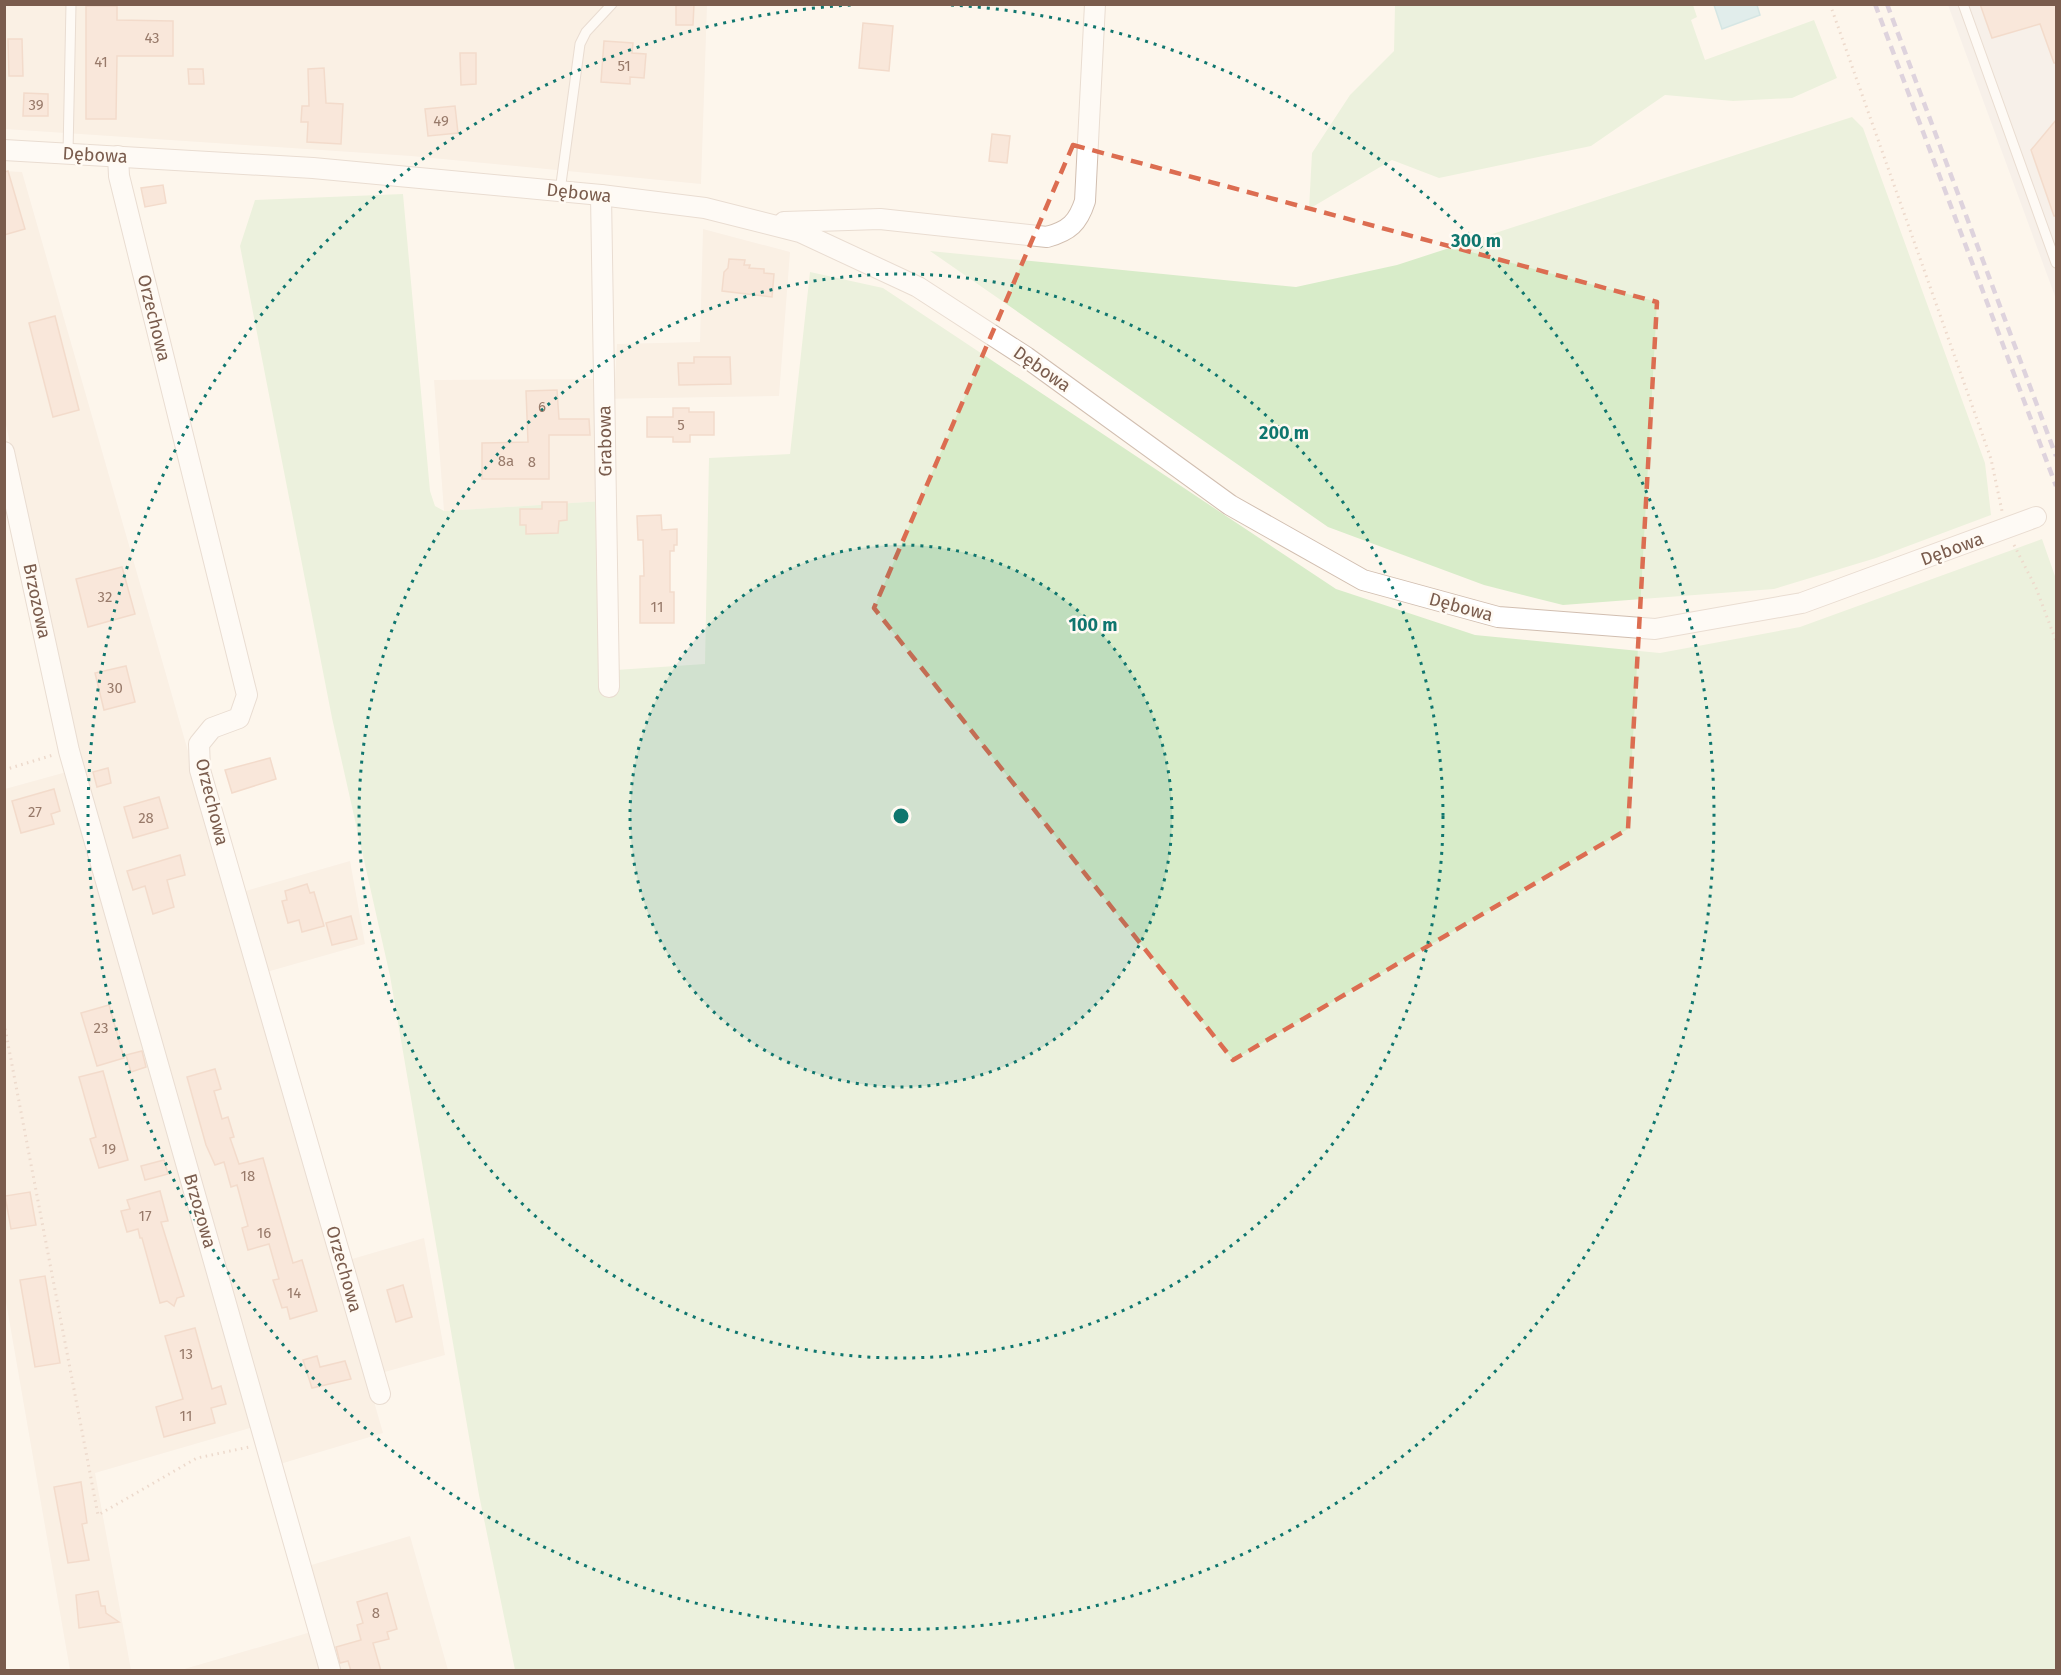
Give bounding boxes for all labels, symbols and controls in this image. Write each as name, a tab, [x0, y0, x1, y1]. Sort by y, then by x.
house number: 43	[144, 29, 160, 47]
house number: 41	[94, 53, 108, 71]
house number: 51	[617, 57, 631, 75]
house number: 39	[28, 96, 44, 114]
house number: 49	[433, 112, 449, 130]
street label: Dębowa	[62, 142, 128, 168]
street label: Dębowa	[545, 179, 613, 207]
text: 300 m	[1450, 230, 1501, 252]
street label: Orzechowa	[133, 272, 175, 364]
street label: Dębowa	[1009, 341, 1075, 397]
house number: 6	[538, 398, 546, 416]
street label: Grabowa	[593, 405, 617, 477]
house number: 5	[677, 416, 685, 434]
text: 200 m	[1259, 422, 1309, 444]
house number: 8a	[498, 452, 514, 470]
house number: 8	[528, 453, 536, 471]
street label: Dębowa	[1918, 528, 1986, 570]
street label: Brzozowa	[18, 561, 56, 641]
house number: 32	[98, 588, 112, 606]
street label: Dębowa	[1427, 588, 1495, 626]
house number: 11	[651, 598, 663, 616]
text: 100 m	[1069, 614, 1117, 636]
house number: 30	[107, 679, 123, 697]
street label: Orzechowa	[191, 756, 233, 848]
house number: 27	[28, 803, 42, 821]
centre of rings	[891, 806, 911, 826]
house number: 28	[138, 809, 154, 827]
house number: 23	[94, 1019, 108, 1037]
house number: 19	[102, 1140, 116, 1158]
house number: 18	[241, 1167, 255, 1185]
street label: Brzozowa	[179, 1171, 221, 1251]
house number: 17	[138, 1207, 152, 1225]
street label: Orzechowa	[321, 1223, 367, 1315]
house number: 16	[257, 1224, 271, 1242]
house number: 14	[287, 1284, 301, 1302]
house number: 13	[179, 1345, 193, 1363]
house number: 11	[180, 1407, 192, 1425]
house number: 8	[372, 1604, 380, 1622]

